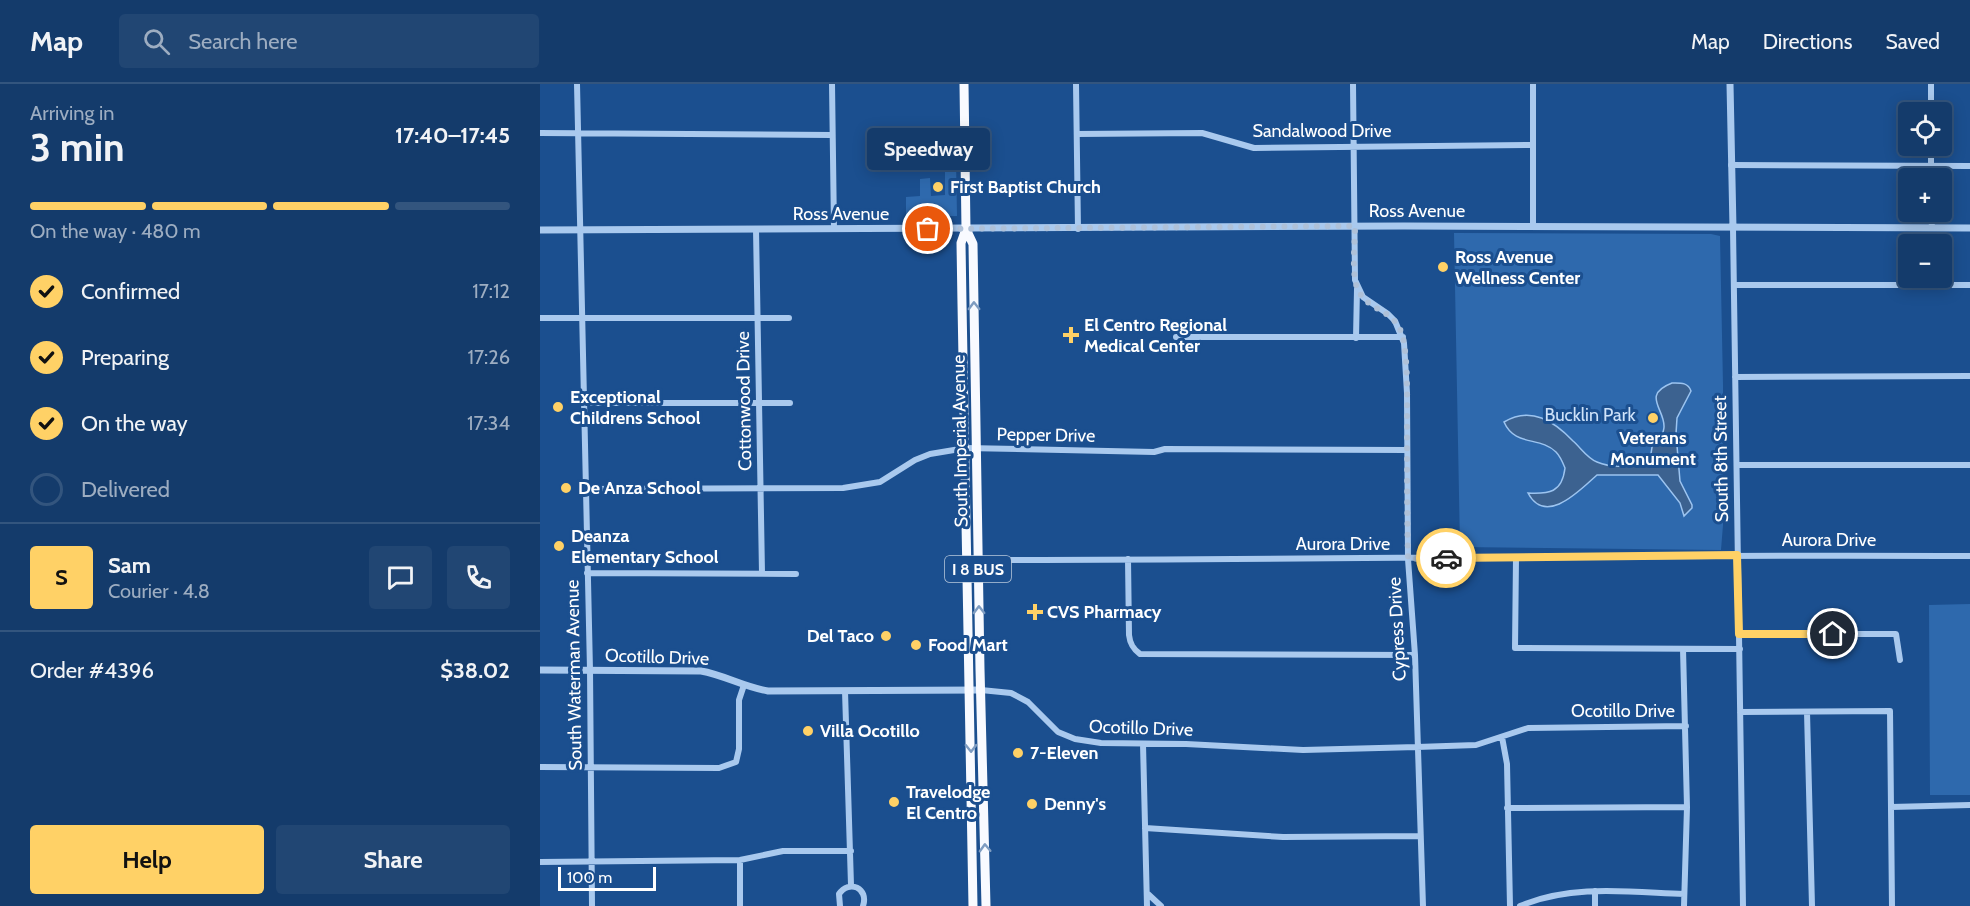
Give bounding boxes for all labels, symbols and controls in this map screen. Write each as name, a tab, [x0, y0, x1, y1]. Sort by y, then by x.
search box	[119, 14, 539, 68]
text: Map	[30, 24, 83, 58]
icon: search	[140, 25, 173, 58]
text: Search here	[188, 28, 297, 55]
text: Map	[1691, 29, 1730, 54]
text: Directions	[1763, 29, 1852, 54]
text: Saved	[1885, 29, 1940, 54]
text: Arriving in	[30, 101, 114, 125]
map controls	[1898, 102, 1952, 288]
button: locate	[1898, 102, 1952, 156]
street label: Sandalwood Drive	[1252, 120, 1392, 142]
text: 17:40–17:45	[395, 122, 510, 149]
text: 3 min	[30, 123, 125, 171]
callout: Speedway	[866, 127, 990, 169]
text: Speedway	[884, 137, 973, 161]
button: +	[1898, 168, 1952, 222]
place label: First Baptist Church	[950, 176, 1101, 198]
marker: First Baptist Church	[931, 180, 945, 194]
street label: Ross Avenue	[1369, 200, 1465, 222]
street label: Ross Avenue	[793, 203, 889, 225]
pin	[902, 203, 953, 254]
icon: bag	[911, 212, 944, 245]
text: On the way · 480 m	[30, 219, 200, 243]
button: −	[1898, 234, 1952, 288]
place label: Ross Avenue Wellness Center	[1455, 246, 1580, 289]
marker: Ross Avenue Wellness Center	[1436, 260, 1450, 274]
icon: check	[30, 275, 63, 308]
text: Confirmed	[81, 278, 180, 305]
text: 17:12	[472, 279, 510, 303]
one-way arrow	[968, 301, 981, 310]
place label: El Centro Regional Medical Center	[1084, 314, 1227, 357]
marker: El Centro Regional Medical Center	[1062, 326, 1080, 344]
street label: Cottonwood Drive	[732, 331, 756, 471]
icon: check	[30, 341, 63, 374]
text: Preparing	[81, 344, 169, 371]
text: 17:26	[467, 345, 510, 369]
street label: South Imperial Avenue	[947, 354, 973, 528]
place label: Exceptional Childrens School	[570, 386, 701, 429]
street label: South 8th Street	[1709, 395, 1733, 523]
marker: Exceptional Childrens School	[551, 400, 565, 414]
park label: Bucklin Park	[1545, 404, 1636, 426]
icon: check	[30, 407, 63, 440]
text: On the way	[81, 410, 188, 437]
text: 17:34	[467, 411, 510, 435]
marker: Veterans Monument	[1646, 411, 1660, 425]
street label: Pepper Drive	[996, 423, 1096, 447]
place label: Veterans Monument	[1610, 427, 1696, 470]
text: Delivered	[81, 476, 170, 503]
place label: De Anza School	[578, 477, 701, 499]
marker: De Anza School	[559, 481, 573, 495]
place label: Deanza Elementary School	[571, 525, 719, 568]
courier	[1416, 528, 1476, 588]
street label: Aurora Drive	[1782, 529, 1876, 551]
street label: Aurora Drive	[1296, 533, 1390, 555]
marker: Deanza Elementary School	[552, 539, 566, 553]
icon: car	[1430, 542, 1463, 575]
button: chat	[369, 546, 432, 609]
button: phone	[447, 546, 510, 609]
text: Sam	[108, 552, 151, 579]
road number: I 8 BUS	[945, 556, 1011, 582]
text: S	[55, 564, 68, 591]
street label: Cypress Drive	[1383, 576, 1411, 682]
text: Courier · 4.8	[108, 579, 210, 603]
street label: South Waterman Avenue	[561, 579, 587, 771]
place label: CVS Pharmacy	[1047, 601, 1162, 623]
marker: CVS Pharmacy	[1028, 605, 1042, 619]
one-way arrow	[973, 606, 985, 615]
pin	[1807, 608, 1858, 659]
icon: home	[1816, 617, 1849, 650]
place label: Del Taco	[807, 625, 874, 647]
marker: Del Taco	[879, 629, 893, 643]
place label: Food Mart	[928, 634, 1008, 656]
marker: Food Mart	[909, 638, 923, 652]
street label: Ocotillo Drive	[605, 644, 709, 670]
text: Order #4396	[30, 657, 154, 684]
text: $38.02	[440, 657, 510, 684]
street label: Ocotillo Drive	[1571, 700, 1675, 722]
street label: Ocotillo Drive	[1089, 715, 1193, 741]
place label: Villa Ocotillo	[820, 720, 920, 742]
marker: Villa Ocotillo	[801, 724, 815, 738]
place label: 7-Eleven	[1030, 742, 1098, 764]
one-way arrow	[965, 744, 977, 753]
marker: 7-Eleven	[1011, 746, 1025, 760]
place label: Travelodge El Centro	[906, 781, 990, 824]
place label: Denny's	[1044, 793, 1106, 815]
marker: Travelodge El Centro	[887, 795, 901, 809]
marker: Denny's	[1025, 797, 1039, 811]
button: Help	[30, 825, 264, 894]
button: Share	[276, 825, 510, 894]
one-way arrow	[979, 843, 991, 852]
scale bar	[558, 864, 656, 892]
text: 100 m	[567, 868, 612, 887]

